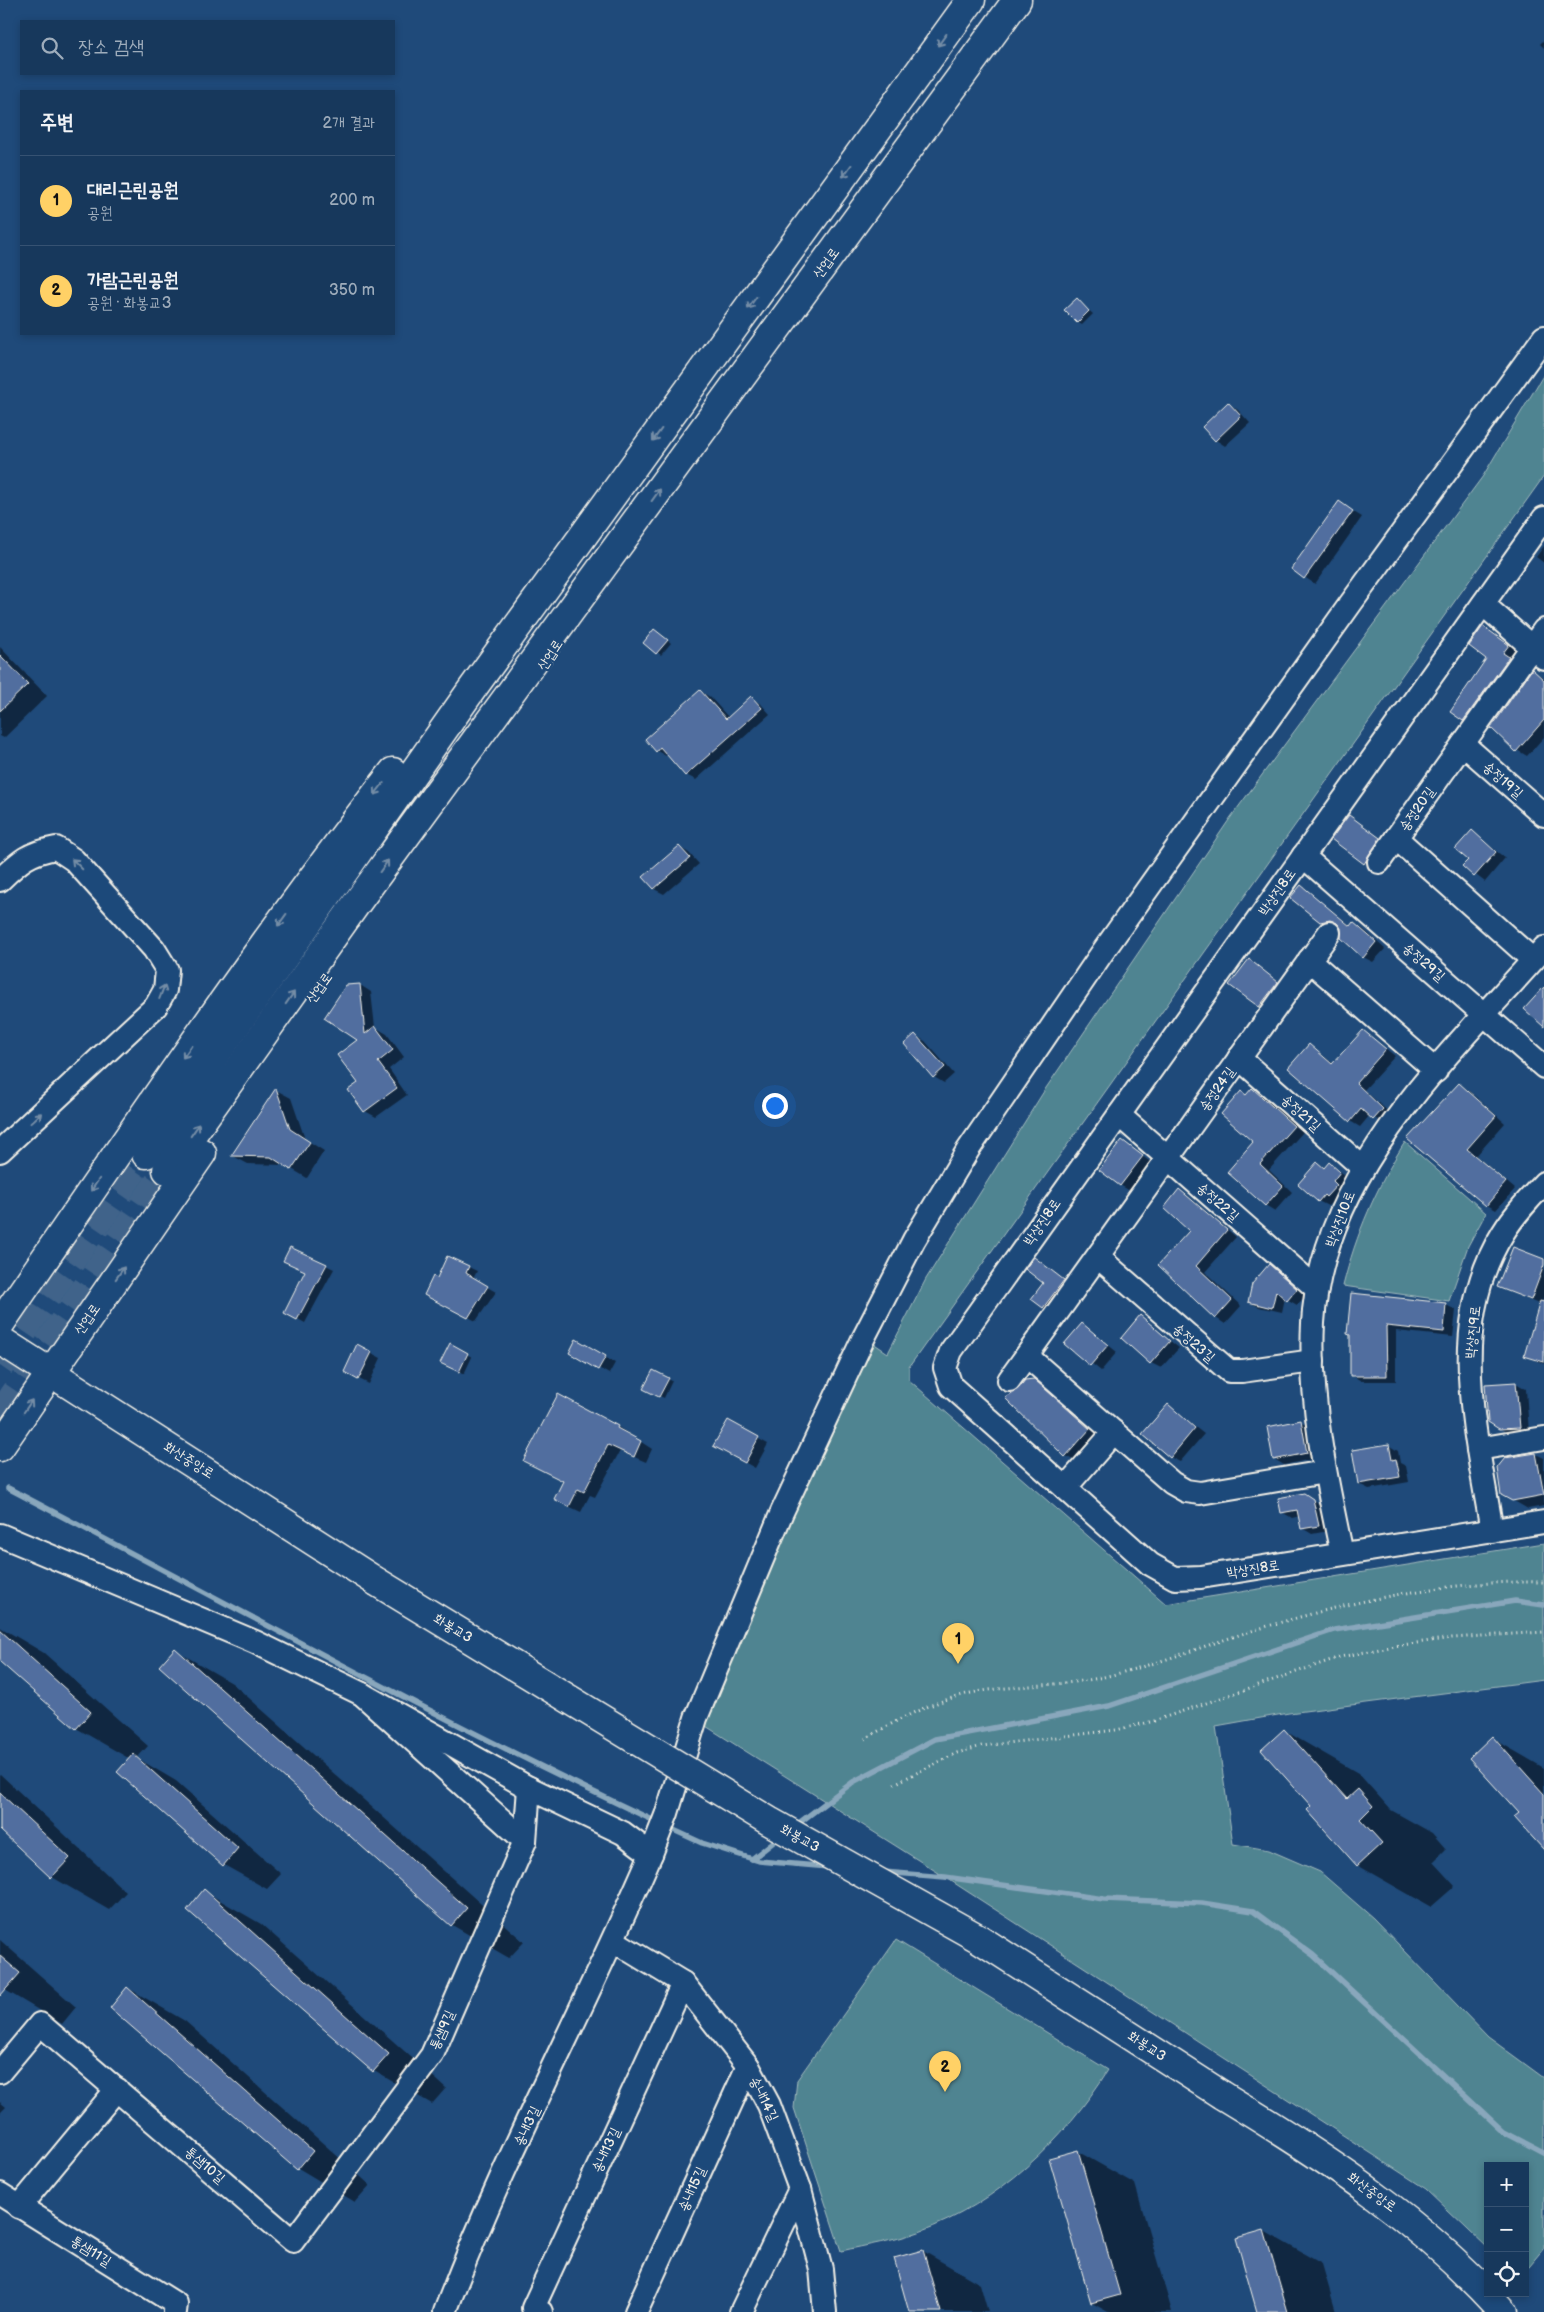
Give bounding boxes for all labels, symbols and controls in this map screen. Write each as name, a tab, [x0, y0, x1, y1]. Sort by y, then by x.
search box	[20, 20, 395, 75]
one-way arrow	[937, 32, 948, 46]
icon: search	[38, 34, 66, 62]
text: 장소 검색	[78, 36, 144, 59]
text: 주변	[40, 110, 74, 135]
text: 2개 결과	[323, 114, 375, 133]
one-way arrow	[842, 164, 853, 178]
text: 대리근린공원	[87, 179, 179, 202]
text: 1	[53, 191, 59, 210]
text: 200 m	[329, 191, 375, 210]
text: 공원	[87, 204, 113, 223]
street label: 산업로	[809, 244, 843, 282]
text: 가람근린공원	[87, 269, 179, 292]
text: 2	[51, 281, 61, 300]
text: 350 m	[329, 281, 375, 300]
text: 공원 · 화봉교3	[87, 294, 172, 313]
one-way arrow	[747, 296, 757, 310]
one-way arrow	[652, 428, 662, 442]
one-way arrow	[651, 488, 661, 502]
street label: 산업로	[534, 636, 566, 674]
street label: 송정19길	[1480, 758, 1527, 802]
one-way arrow	[374, 782, 384, 796]
street label: 송정20길	[1396, 783, 1439, 834]
one-way arrow	[71, 858, 83, 870]
one-way arrow	[379, 859, 389, 873]
street label: 박상진8로	[1255, 865, 1299, 919]
one-way arrow	[277, 912, 287, 926]
street label: 송정29길	[1399, 939, 1449, 985]
street label: 산업로	[302, 969, 336, 1007]
one-way arrow	[158, 985, 168, 1000]
one-way arrow	[285, 991, 295, 1005]
one-way arrow	[182, 1044, 192, 1058]
street label: 송정24길	[1196, 1063, 1239, 1115]
street label: 송정21길	[1278, 1091, 1325, 1136]
your location	[762, 1093, 788, 1119]
one-way arrow	[29, 1112, 42, 1124]
one-way arrow	[190, 1124, 201, 1137]
one-way arrow	[90, 1178, 100, 1192]
street label: 송정22길	[1193, 1179, 1243, 1225]
street label: 박상진10로	[1322, 1189, 1358, 1249]
street label: 박상진8로	[1020, 1195, 1064, 1249]
one-way arrow	[115, 1266, 125, 1280]
street label: 산업로	[70, 1300, 104, 1338]
street label: 박상진9로	[1462, 1305, 1484, 1359]
street label: 송정23길	[1169, 1320, 1219, 1366]
one-way arrow	[23, 1400, 33, 1414]
street label: 화산중앙로	[161, 1438, 217, 1482]
street label: 박상진8로	[1225, 1556, 1281, 1582]
street label: 화봉교3	[430, 1610, 476, 1646]
pin: 1	[942, 1623, 974, 1664]
street label: 화봉교3	[777, 1820, 823, 1856]
street label: 통샘9길	[426, 2007, 459, 2053]
street label: 화봉교3	[1125, 2027, 1169, 2065]
pin: 2	[929, 2051, 961, 2092]
street label: 송내14길	[746, 2074, 782, 2125]
street label: 송내3길	[510, 2103, 544, 2149]
street label: 송내13길	[588, 2124, 624, 2175]
street label: 통샘10길	[182, 2143, 229, 2187]
map controls	[1484, 2162, 1529, 2297]
button: +	[1484, 2162, 1529, 2207]
street label: 송내15길	[675, 2163, 710, 2214]
street label: 화산중앙로	[1344, 2169, 1400, 2215]
button: −	[1484, 2207, 1529, 2252]
street label: 통샘11길	[68, 2232, 115, 2270]
button: locate	[1484, 2252, 1529, 2297]

